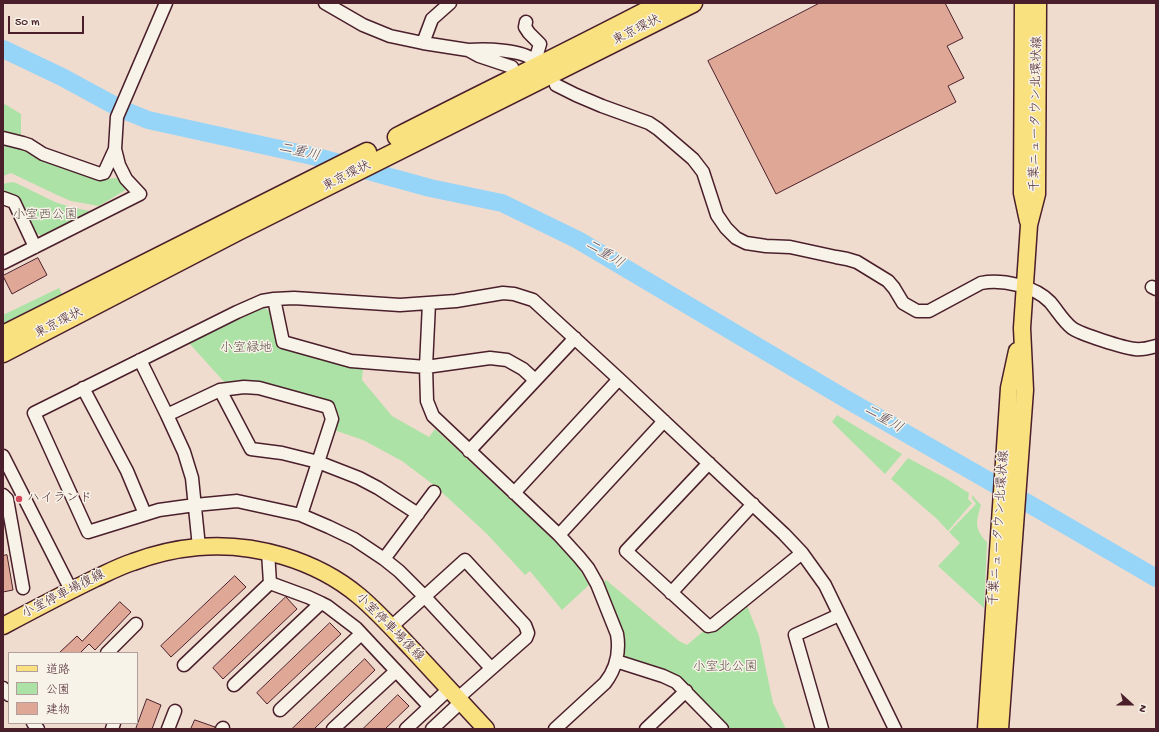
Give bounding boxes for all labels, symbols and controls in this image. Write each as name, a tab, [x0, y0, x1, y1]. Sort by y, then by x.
scale bar	[10, 8, 86, 34]
street label: 東京環状	[610, 12, 664, 50]
text: 50 m	[15, 16, 40, 30]
street label: 千葉ニュータウン北環状線	[1028, 36, 1046, 192]
water label: 二重川	[277, 140, 321, 166]
street label: 東京環状	[320, 158, 374, 196]
park label: 小室西公園	[13, 208, 77, 224]
water label: 二重川	[582, 237, 626, 273]
street label: 東京環状	[32, 305, 86, 343]
park label: 小室緑地	[220, 341, 272, 357]
water label: 二重川	[861, 402, 905, 438]
street label: 千葉ニュータウン北環状線	[987, 450, 1013, 606]
place label: ハイランド	[27, 491, 92, 507]
marker: ハイランド	[14, 494, 24, 504]
street label: 小室停車場復線	[20, 567, 108, 623]
street label: 小室停車場復線	[351, 590, 427, 666]
legend	[8, 652, 138, 724]
park label: 小室北公園	[693, 660, 757, 676]
text: 道路	[46, 664, 70, 678]
text: 公園	[46, 684, 70, 698]
north arrow	[1111, 684, 1151, 724]
text: N	[1135, 703, 1149, 714]
text: 建物	[46, 704, 70, 718]

